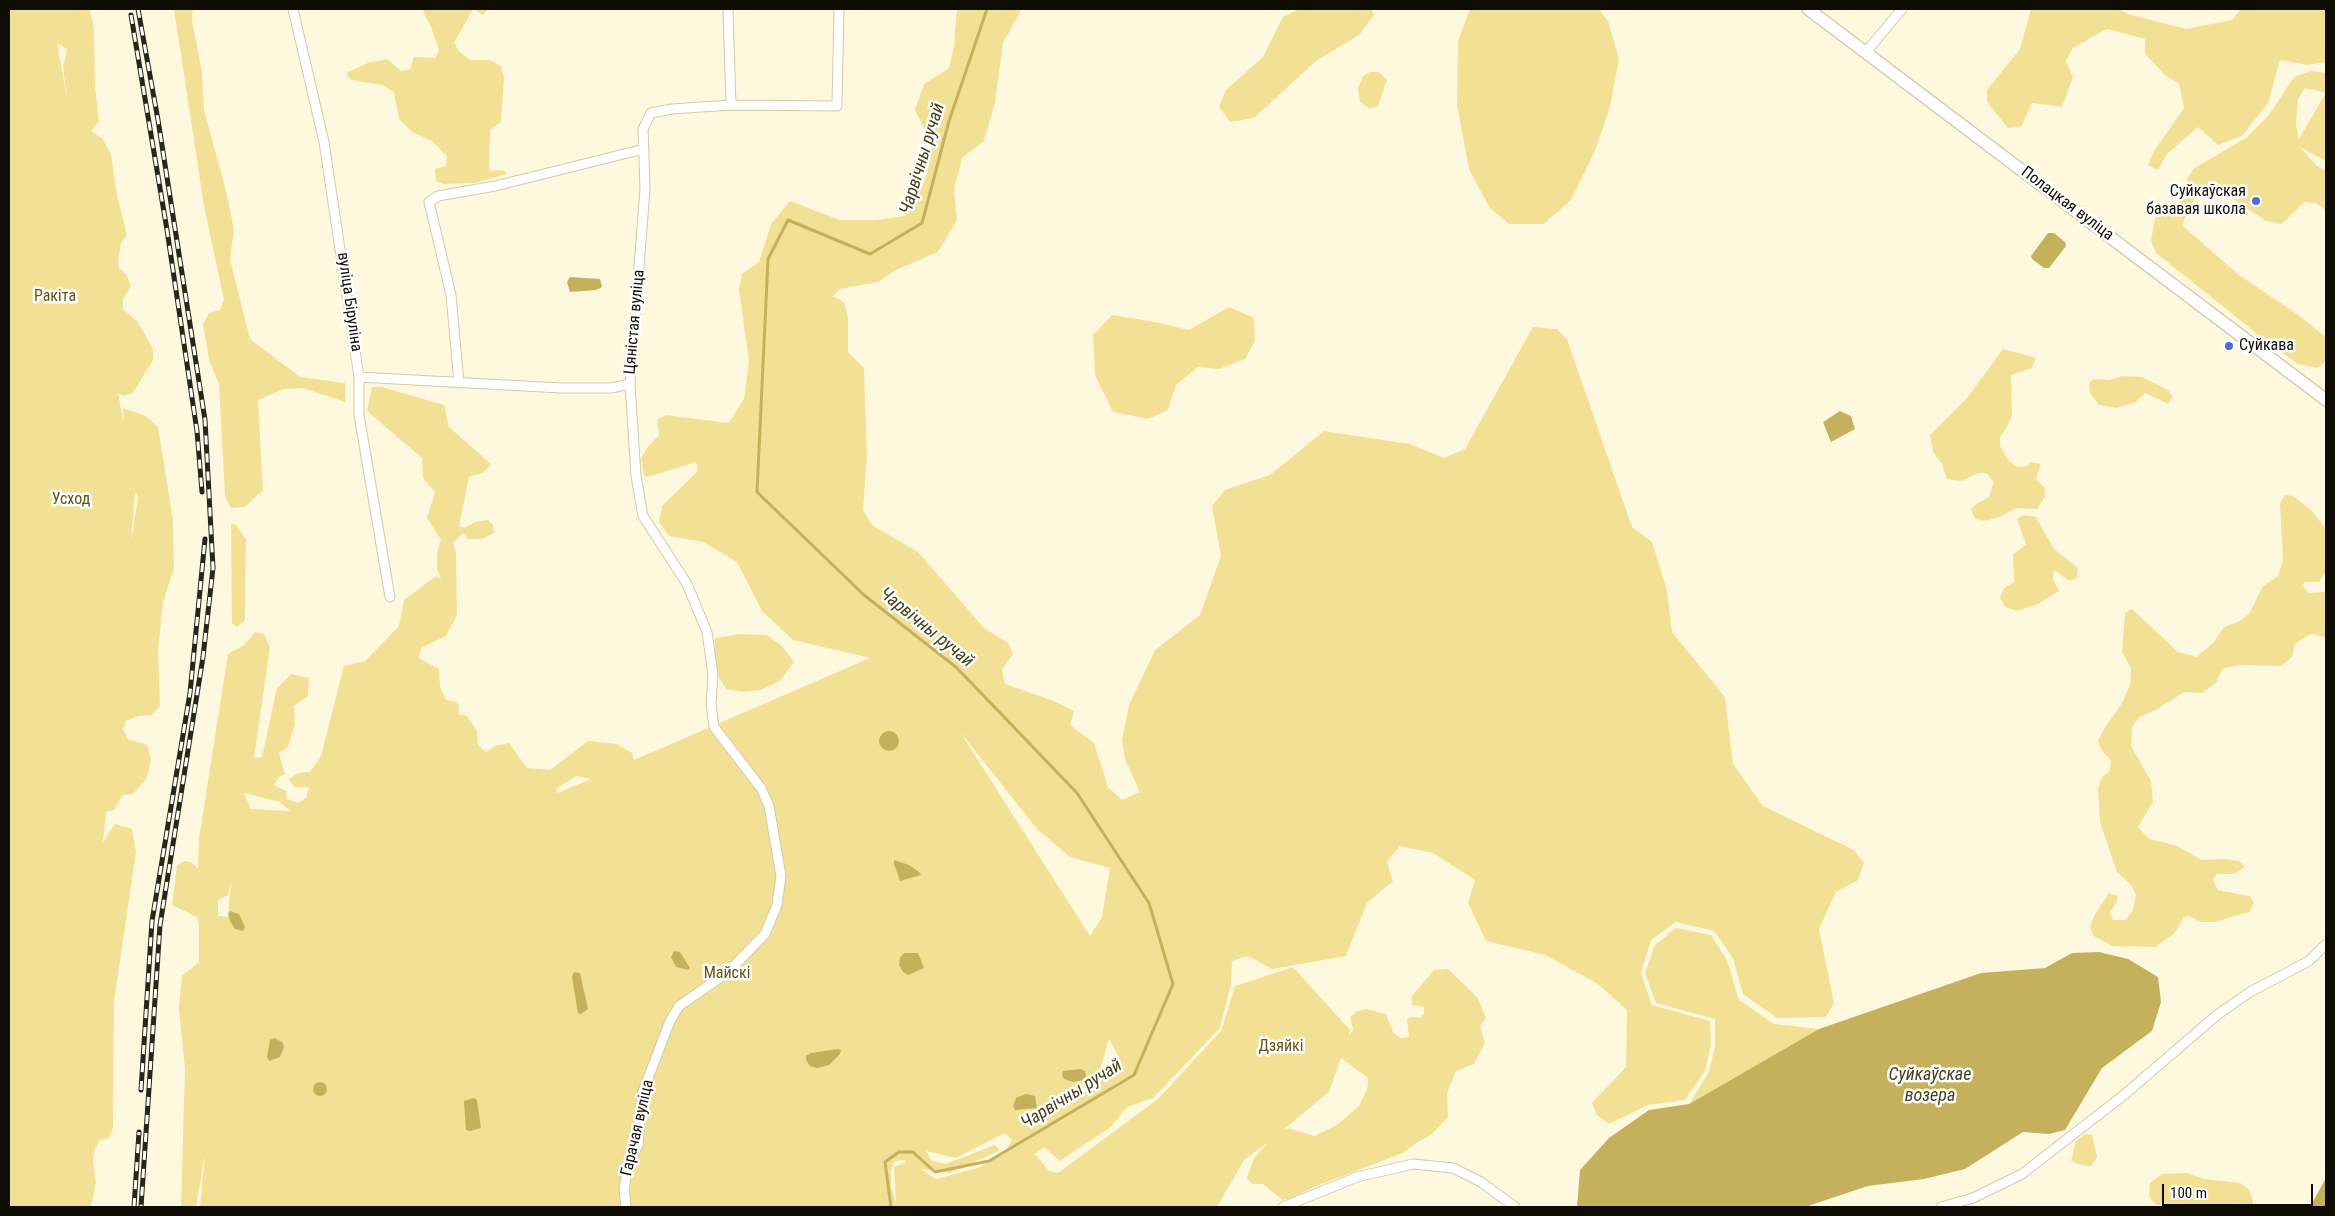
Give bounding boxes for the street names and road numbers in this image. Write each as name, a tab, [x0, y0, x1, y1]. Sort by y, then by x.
street label: Полацкая вуліца	[2017, 163, 2117, 245]
street label: вуліца Біруліна	[333, 251, 365, 353]
street label: Цяністая вуліца	[621, 269, 649, 375]
street label: Гарачая вуліца	[618, 1078, 658, 1178]

